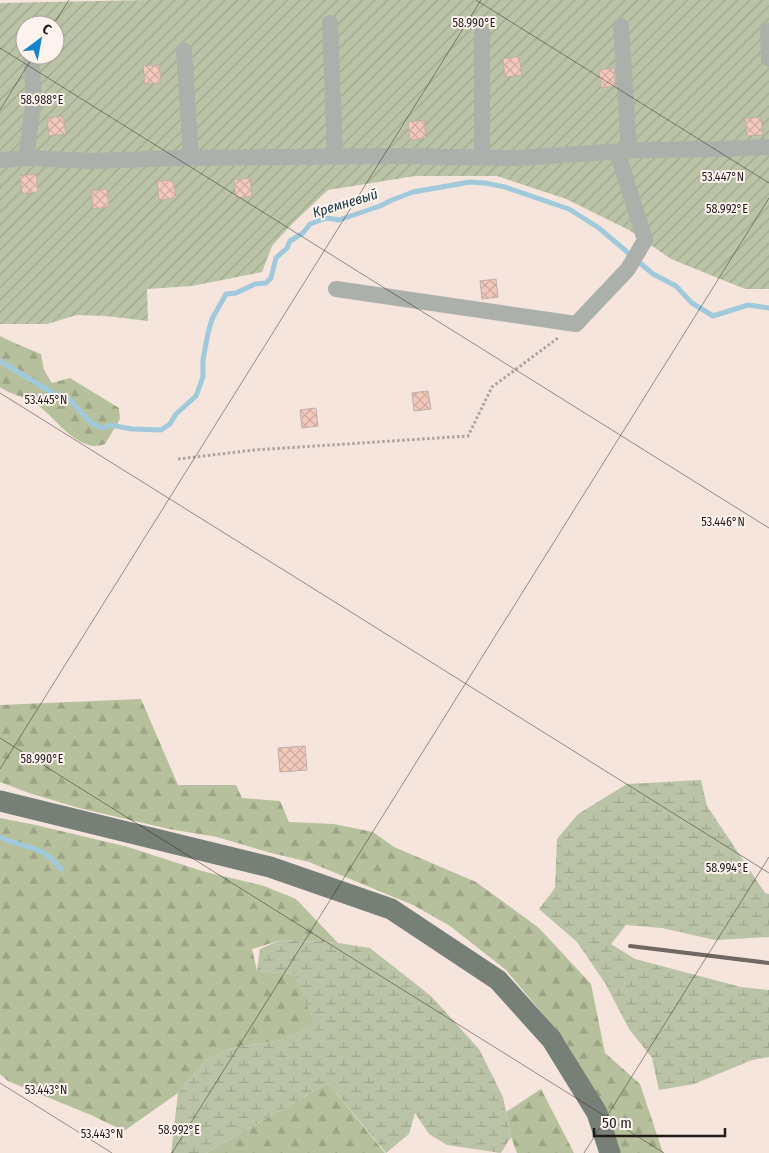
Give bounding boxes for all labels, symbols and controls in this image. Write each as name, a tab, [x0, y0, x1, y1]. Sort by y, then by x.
north arrow	[15, 15, 65, 65]
text: 58.990°E	[453, 16, 496, 30]
text: С	[39, 20, 55, 39]
text: 58.988°E	[21, 93, 64, 107]
text: 53.447°N	[702, 170, 744, 184]
water label: Кремневый	[311, 186, 380, 221]
text: 58.992°E	[706, 202, 748, 216]
text: 53.445°N	[25, 393, 67, 407]
text: 53.446°N	[701, 515, 745, 529]
text: 58.990°E	[21, 752, 64, 766]
text: 58.994°E	[706, 861, 749, 875]
text: 53.443°N	[25, 1083, 67, 1097]
scale bar	[594, 1106, 725, 1138]
text: 50 m	[602, 1114, 632, 1132]
text: 58.992°E	[158, 1123, 200, 1137]
text: 53.443°N	[81, 1127, 123, 1141]

